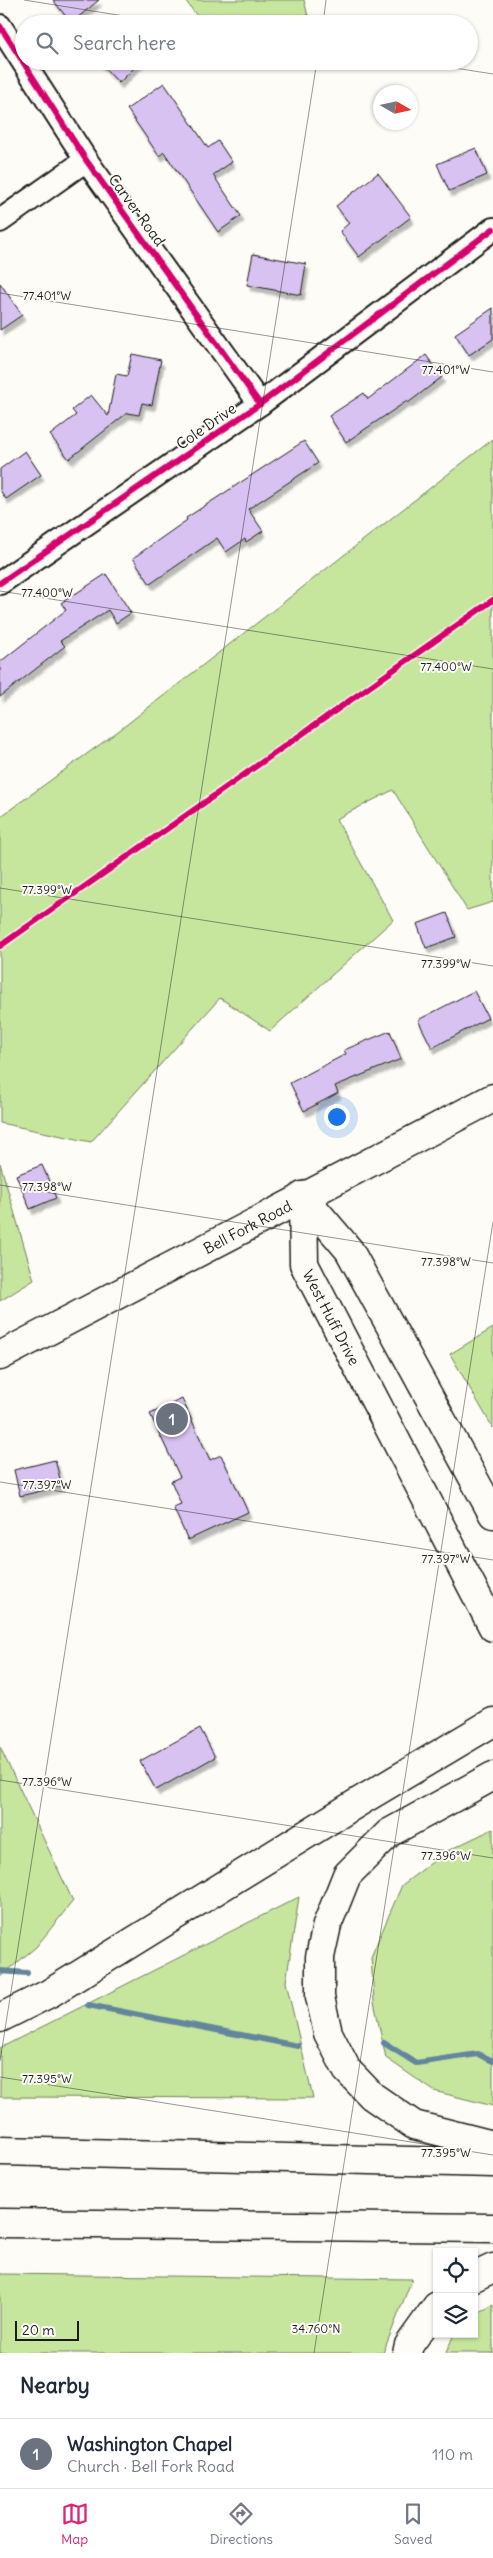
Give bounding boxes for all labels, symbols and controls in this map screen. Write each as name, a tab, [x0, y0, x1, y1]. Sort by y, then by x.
search box	[15, 15, 478, 70]
icon: search	[33, 29, 61, 57]
text: Search here	[73, 31, 176, 55]
north arrow	[373, 85, 418, 130]
street label: Carver Road	[104, 170, 170, 250]
text: 77.401°W	[23, 288, 71, 303]
text: 77.401°W	[422, 362, 470, 377]
street label: Cole Drive	[172, 399, 240, 453]
text: 77.400°W	[21, 585, 73, 600]
text: 77.400°W	[420, 659, 472, 674]
text: 77.399°W	[22, 882, 72, 897]
text: 77.399°W	[421, 956, 471, 971]
your location	[324, 1104, 350, 1130]
text: 77.398°W	[22, 1179, 72, 1194]
street label: Bell Fork Road	[200, 1196, 295, 1258]
text: 77.398°W	[421, 1254, 471, 1269]
street label: West Huff Drive	[299, 1266, 364, 1368]
pin: 1	[156, 1400, 188, 1438]
text: 77.397°W	[23, 1477, 71, 1492]
text: 77.397°W	[422, 1551, 470, 1566]
text: 77.396°W	[22, 1774, 72, 1789]
text: 77.396°W	[421, 1848, 471, 1863]
text: 77.395°W	[22, 2071, 72, 2086]
text: 77.395°W	[421, 2145, 471, 2160]
map controls	[433, 2248, 478, 2338]
button: locate	[433, 2248, 478, 2293]
button: layers	[433, 2293, 478, 2338]
scale bar	[15, 2318, 79, 2341]
text: 20 m	[22, 2321, 55, 2339]
text: 34.760°N	[291, 2321, 341, 2336]
text: Nearby	[20, 2372, 90, 2399]
text: Washington Chapel	[67, 2432, 232, 2456]
text: 1	[33, 2444, 39, 2464]
text: 110 m	[432, 2444, 473, 2464]
text: Church · Bell Fork Road	[67, 2456, 234, 2476]
tab: Map	[61, 2500, 89, 2548]
tab: Directions	[210, 2500, 273, 2548]
tab: Saved	[394, 2500, 432, 2548]

